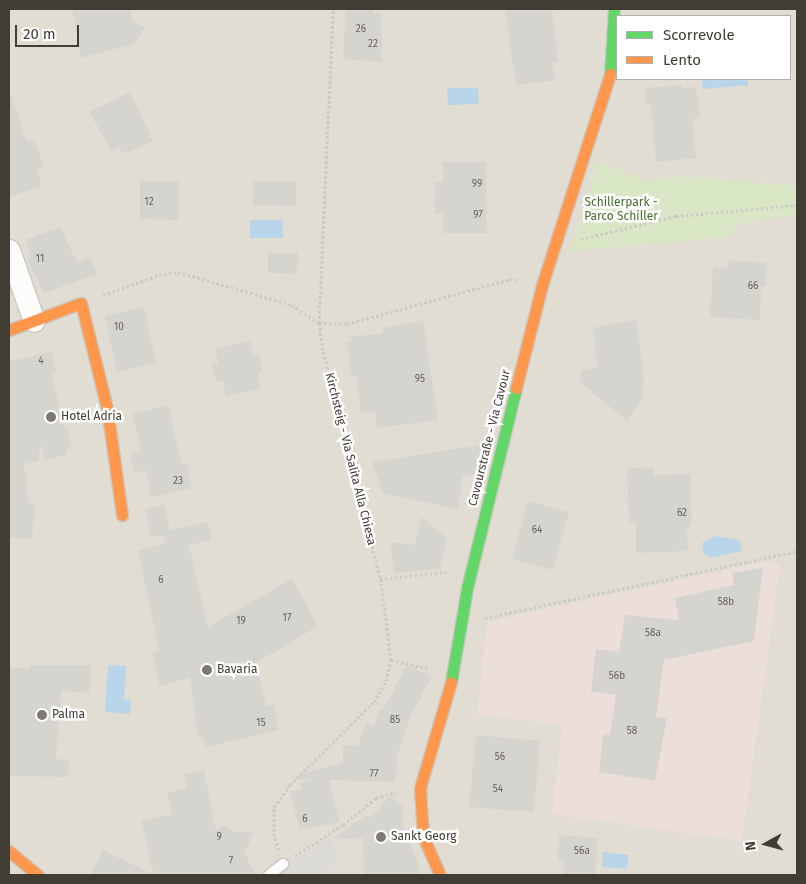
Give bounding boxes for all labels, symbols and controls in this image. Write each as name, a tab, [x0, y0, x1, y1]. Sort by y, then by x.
scale bar	[18, 15, 81, 47]
legend	[616, 15, 791, 80]
house number: 26	[356, 24, 366, 36]
text: 20 m	[23, 25, 56, 43]
text: Scorrevole	[663, 26, 735, 44]
house number: 22	[368, 39, 378, 51]
text: Lento	[663, 51, 701, 69]
house number: 99	[472, 179, 482, 191]
park label: Schillerpark - Parco Schiller	[584, 196, 658, 224]
house number: 12	[144, 197, 154, 209]
house number: 97	[473, 210, 483, 222]
house number: 11	[36, 254, 44, 266]
house number: 66	[748, 281, 758, 293]
house number: 10	[114, 322, 124, 334]
house number: 4	[38, 356, 44, 368]
street label: Cavourstraße - Via Cavour	[466, 368, 514, 508]
street label: Kirchsteig - Via Salita Alla Chiesa	[322, 371, 378, 547]
house number: 95	[415, 374, 425, 386]
place label: Hotel Adria	[61, 410, 122, 424]
marker: Hotel Adria	[45, 411, 57, 423]
house number: 23	[173, 476, 183, 488]
house number: 62	[677, 508, 687, 520]
house number: 64	[532, 525, 542, 537]
house number: 6	[158, 575, 164, 587]
house number: 58b	[718, 597, 734, 609]
house number: 17	[283, 613, 291, 625]
house number: 19	[236, 616, 246, 628]
house number: 58a	[645, 628, 661, 640]
place label: Bavaria	[217, 663, 257, 677]
marker: Bavaria	[201, 664, 213, 676]
house number: 56b	[609, 671, 625, 683]
place label: Palma	[52, 708, 85, 722]
marker: Palma	[36, 709, 48, 721]
house number: 85	[390, 715, 400, 727]
house number: 15	[256, 718, 266, 730]
house number: 58	[627, 726, 637, 738]
house number: 56	[495, 752, 505, 764]
house number: 77	[370, 769, 378, 781]
house number: 54	[493, 784, 503, 796]
house number: 6	[302, 814, 308, 826]
north arrow	[741, 819, 791, 869]
place label: Sankt Georg	[391, 830, 457, 844]
marker: Sankt Georg	[375, 831, 387, 843]
house number: 9	[216, 832, 222, 844]
text: N	[742, 840, 760, 852]
house number: 56a	[574, 846, 590, 858]
house number: 7	[229, 856, 233, 868]

